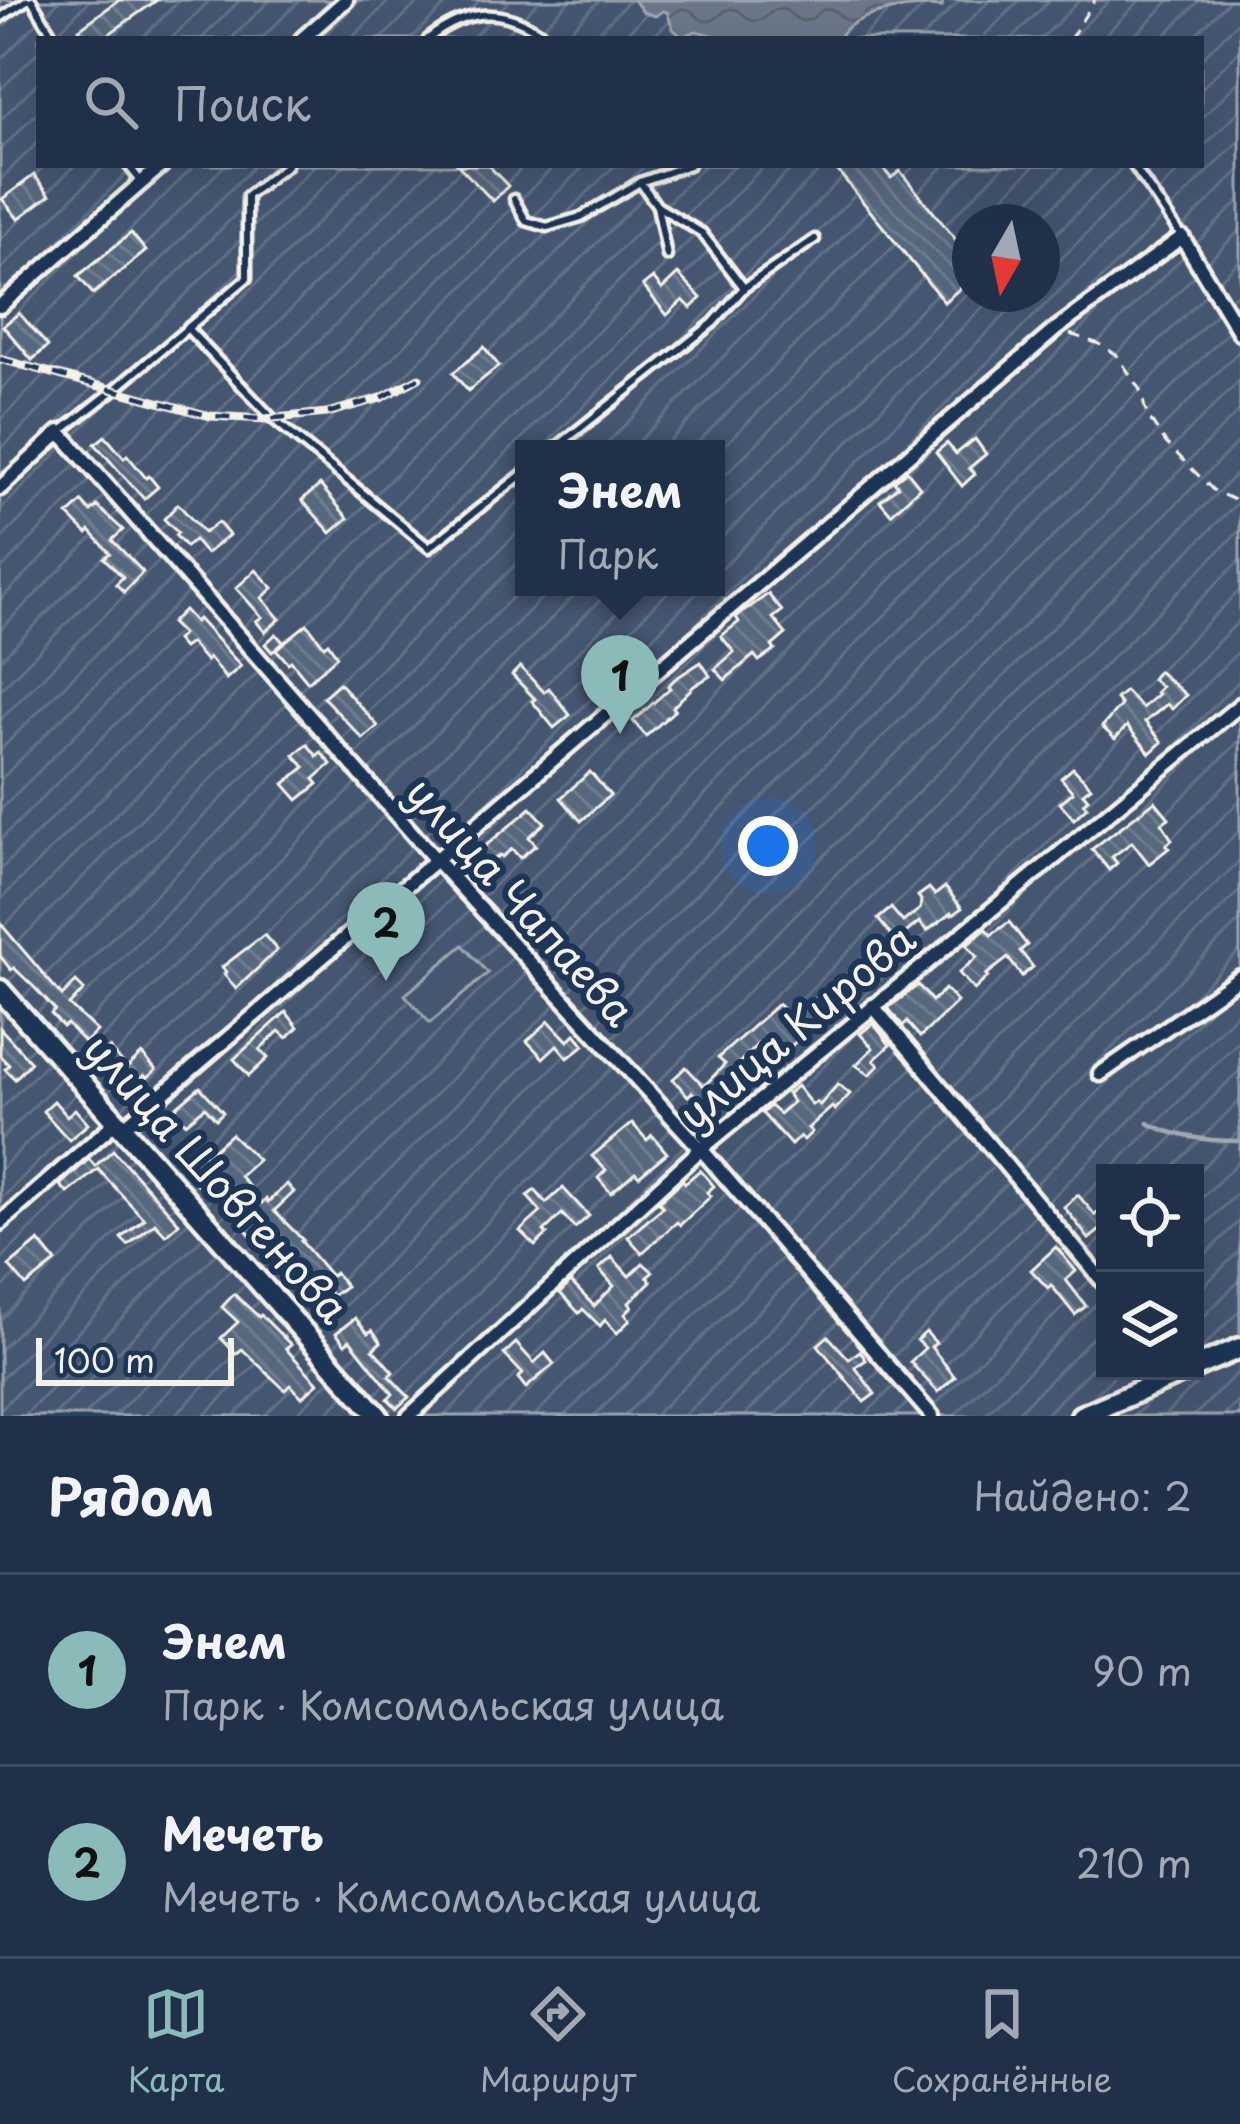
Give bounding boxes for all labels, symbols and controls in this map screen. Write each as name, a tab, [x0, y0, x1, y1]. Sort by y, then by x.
search box	[36, 36, 1204, 168]
text: Поиск	[174, 68, 311, 136]
icon: search	[78, 69, 144, 135]
north arrow	[952, 204, 1060, 312]
popup	[515, 440, 725, 596]
text: Энем	[558, 455, 682, 523]
text: Парк	[558, 523, 658, 582]
pin: 1	[581, 635, 659, 734]
street label: улица Чапаева	[392, 762, 651, 1039]
your location	[738, 816, 798, 876]
pin: 2	[347, 882, 425, 981]
street label: улица Кирова	[663, 907, 928, 1143]
street label: улица Шовгенова	[70, 1018, 366, 1336]
map controls	[1096, 1164, 1204, 1380]
button: locate	[1096, 1164, 1204, 1272]
button: layers	[1096, 1272, 1204, 1380]
scale bar	[36, 1332, 234, 1385]
text: 100 m	[54, 1334, 155, 1384]
text: Рядом	[48, 1456, 214, 1533]
text: Найдено: 2	[973, 1465, 1192, 1524]
text: Энем	[162, 1606, 287, 1674]
text: 1	[78, 1640, 96, 1699]
text: 90 m	[1092, 1640, 1192, 1699]
text: Парк · Комсомольская улица	[162, 1674, 724, 1733]
text: Мечеть	[162, 1798, 324, 1866]
text: 2	[73, 1832, 101, 1891]
text: 210 m	[1076, 1832, 1192, 1891]
text: Мечеть · Комсомольская улица	[162, 1866, 760, 1925]
tab: Карта	[128, 1981, 225, 2103]
tab: Маршрут	[480, 1981, 636, 2103]
tab: Сохранённые	[892, 1981, 1112, 2103]

